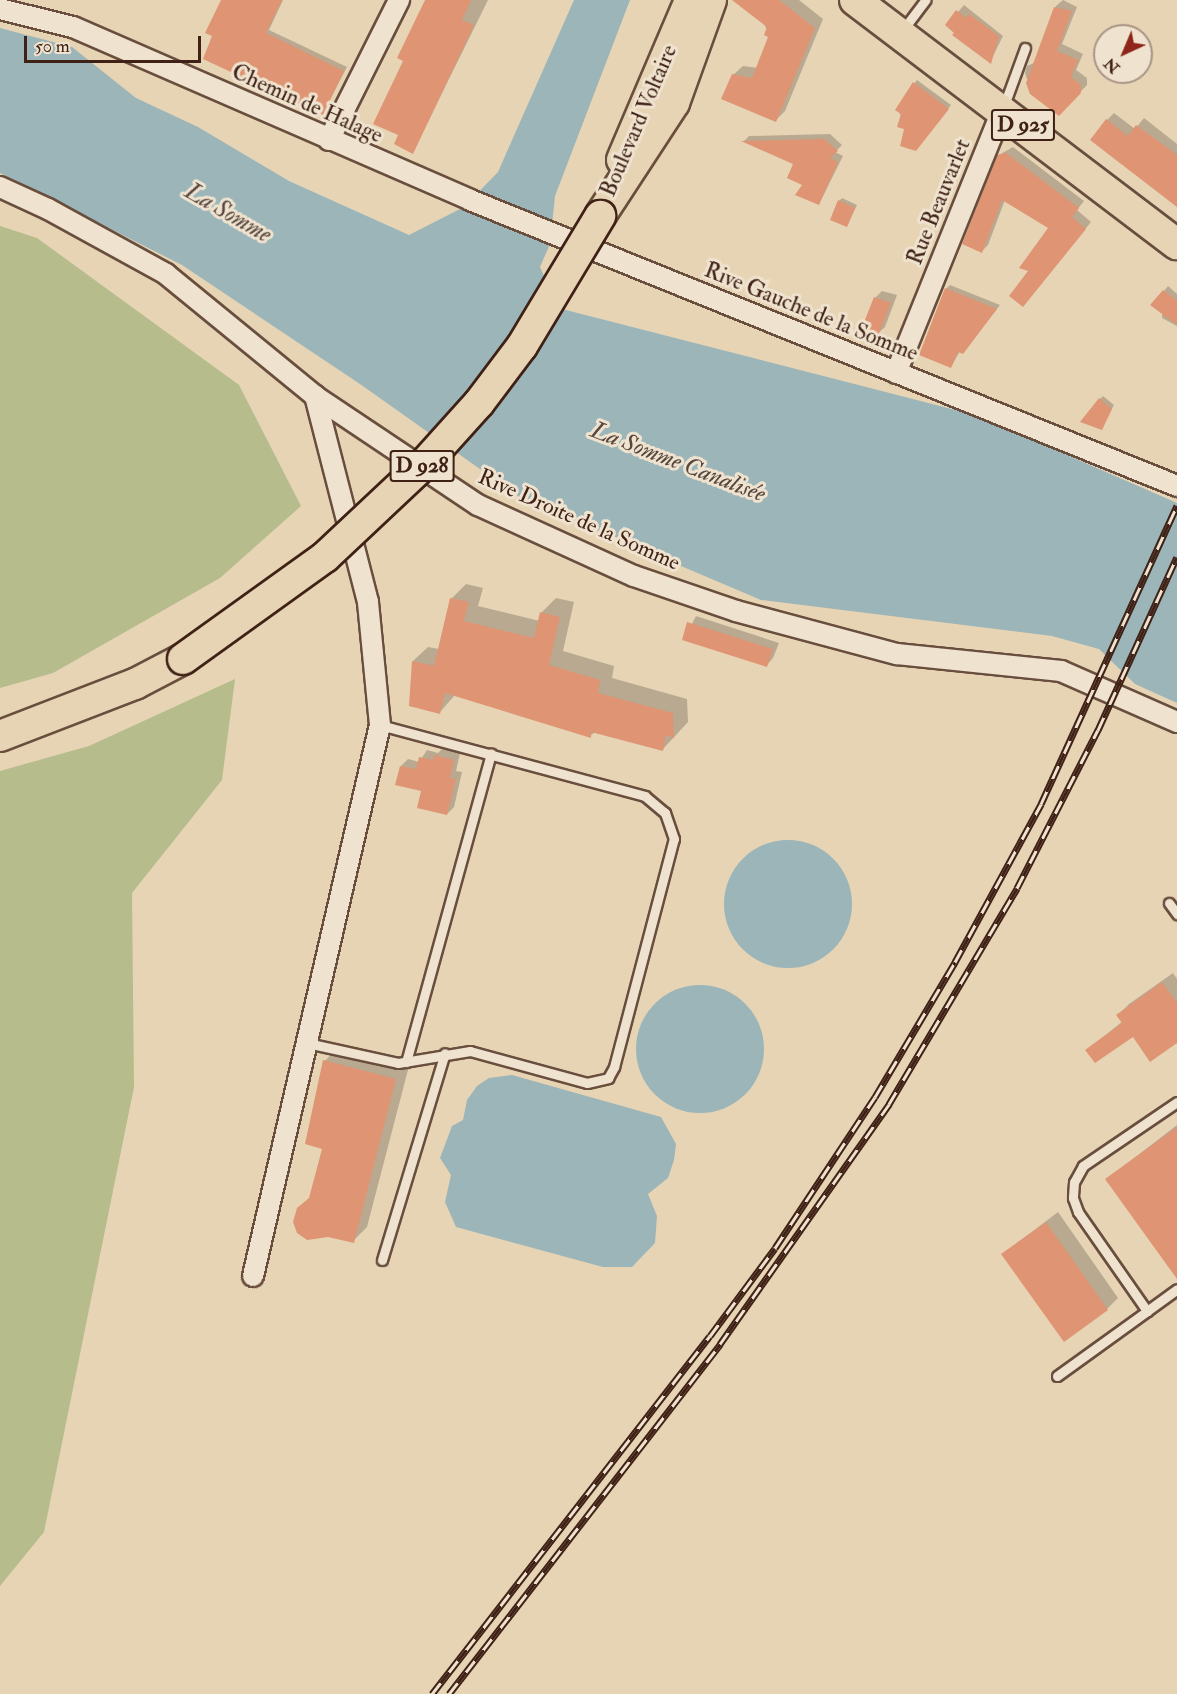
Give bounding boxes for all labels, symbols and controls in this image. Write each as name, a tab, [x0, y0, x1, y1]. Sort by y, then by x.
scale bar	[27, 24, 204, 62]
north arrow	[1093, 24, 1153, 84]
text: 50 m	[35, 35, 70, 58]
street label: Boulevard Voltaire	[595, 41, 683, 201]
text: N	[1100, 53, 1124, 78]
street label: Chemin de Halage	[228, 59, 386, 149]
road number: D 925	[990, 107, 1056, 143]
street label: Rue Beauvarlet	[902, 135, 976, 269]
water label: La Somme	[180, 177, 276, 249]
street label: Rive Gauche de la Somme	[700, 257, 922, 367]
water label: La Somme Canalisée	[587, 415, 769, 509]
road number: D 928	[389, 448, 455, 484]
street label: Rive Droite de la Somme	[474, 464, 684, 576]

